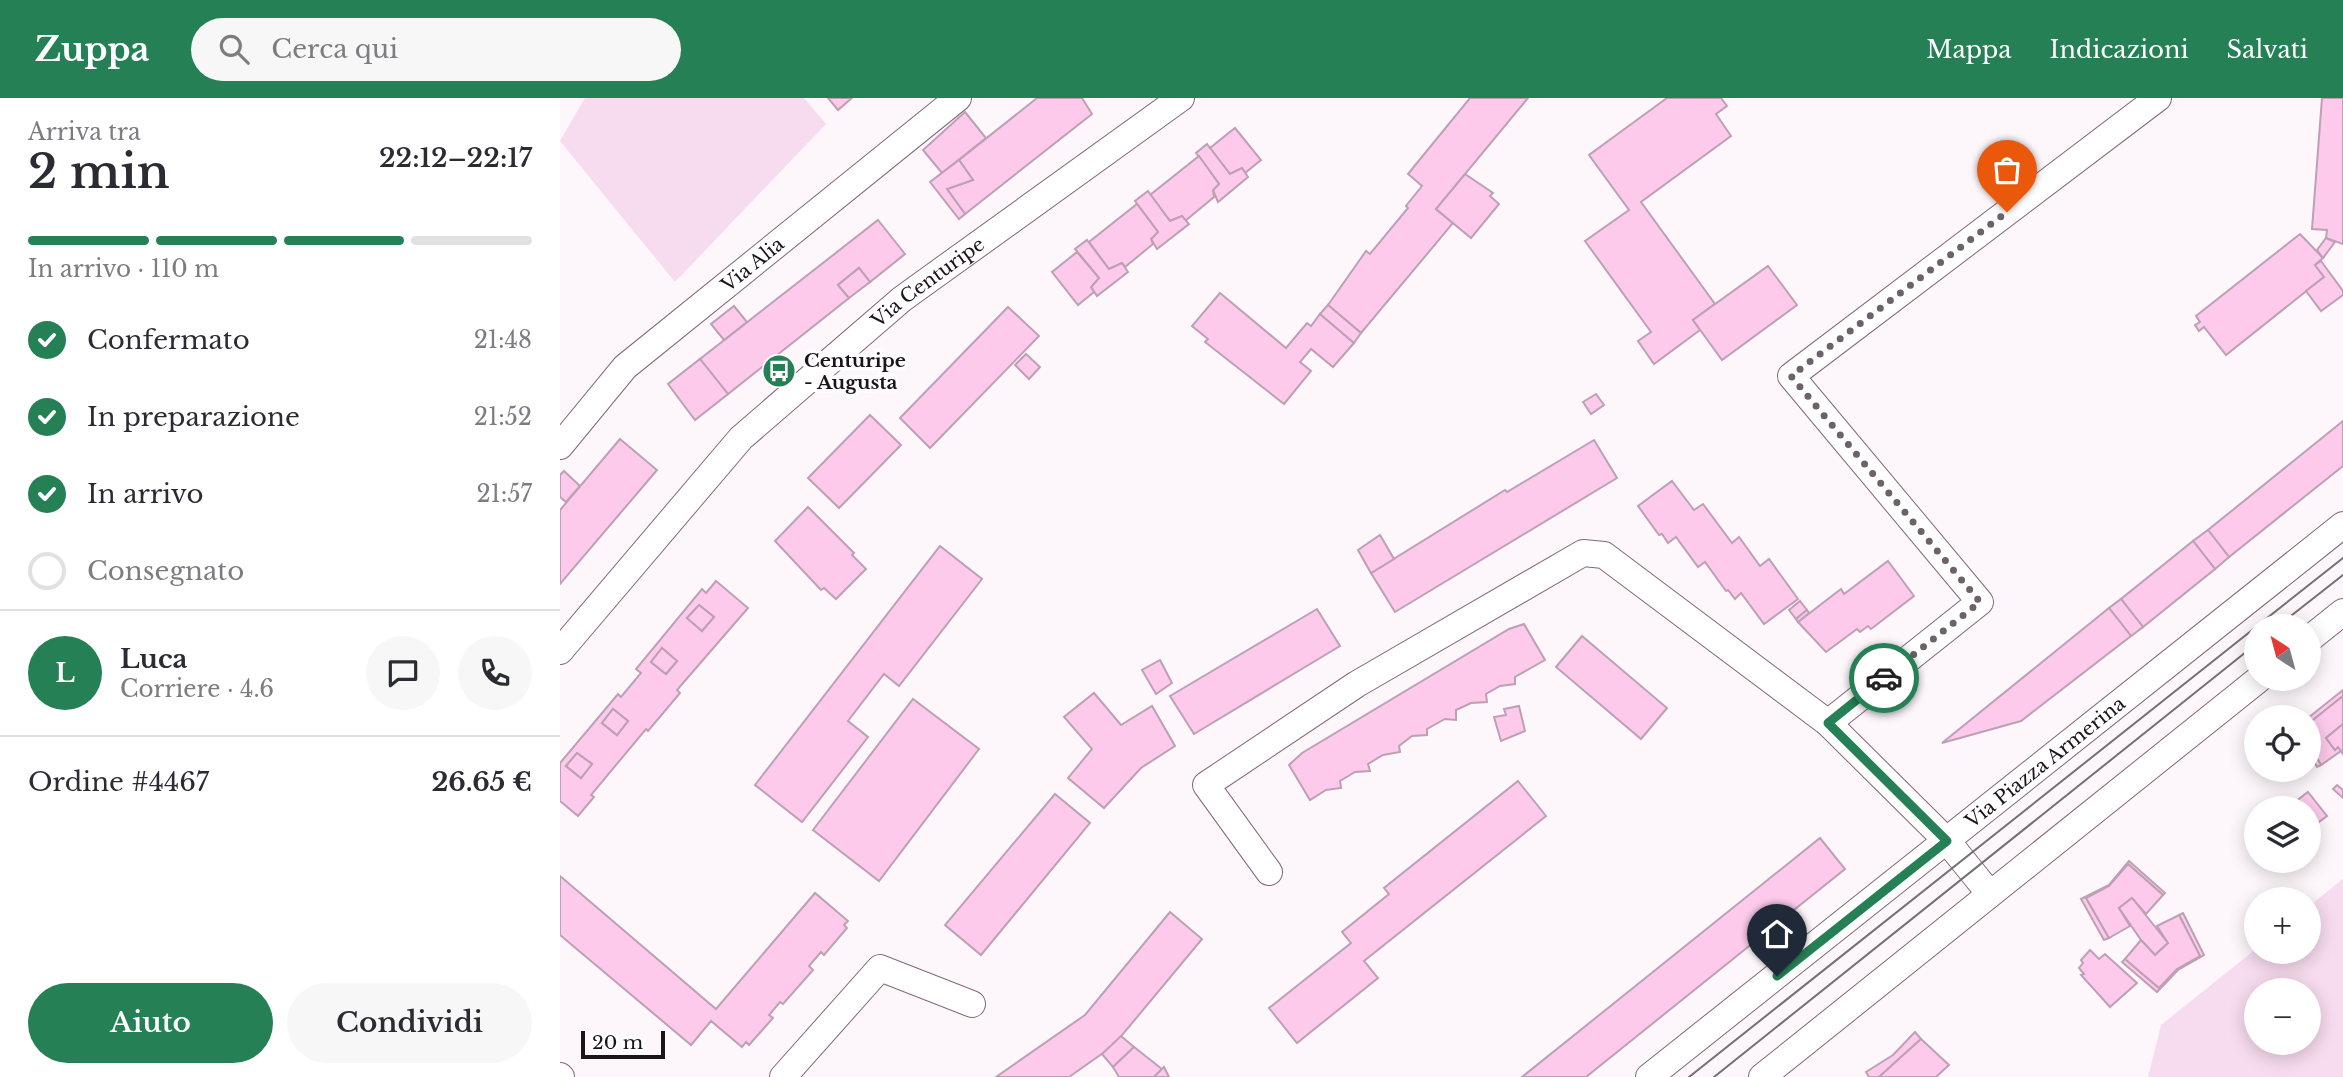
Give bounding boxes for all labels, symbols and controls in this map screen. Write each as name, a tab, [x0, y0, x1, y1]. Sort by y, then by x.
search box	[191, 18, 681, 81]
text: Zuppa	[35, 29, 149, 70]
icon: search	[215, 30, 253, 68]
text: Cerca qui	[271, 33, 398, 65]
text: Mappa	[1926, 35, 2012, 64]
text: Indicazioni	[2050, 35, 2189, 64]
text: Salvati	[2227, 35, 2308, 64]
text: Arriva tra	[28, 118, 141, 146]
pin	[1977, 140, 2037, 212]
text: 22:12–22:17	[379, 142, 532, 174]
text: 2 min	[28, 143, 170, 200]
icon: bag	[1988, 151, 2026, 189]
street label: Via Alia	[716, 232, 789, 297]
street label: Via Centuripe	[866, 232, 989, 333]
text: In arrivo · 110 m	[28, 255, 219, 283]
icon: check	[28, 321, 66, 359]
text: Confermato	[87, 324, 250, 356]
text: 21:48	[474, 326, 532, 354]
place label: Centuripe - Augusta	[804, 349, 906, 394]
bus stop icon: Centuripe - Augusta	[760, 352, 798, 390]
icon: check	[28, 398, 66, 436]
text: In preparazione	[87, 401, 300, 433]
text: 21:52	[474, 403, 532, 431]
icon: check	[28, 475, 66, 513]
text: In arrivo	[87, 478, 203, 510]
text: 21:57	[476, 480, 532, 508]
text: Consegnato	[87, 555, 244, 587]
north arrow	[2244, 614, 2320, 691]
map controls	[2244, 614, 2321, 1055]
button: chat	[366, 636, 440, 710]
button: phone	[458, 636, 532, 710]
text: Luca	[120, 643, 187, 675]
courier	[1849, 643, 1919, 713]
text: L	[55, 657, 75, 689]
icon: car	[1865, 659, 1903, 697]
text: Corriere · 4.6	[120, 675, 274, 703]
street label: Via Piazza Armerina	[1960, 692, 2130, 834]
button: locate	[2244, 705, 2321, 782]
text: Ordine #4467	[28, 766, 209, 798]
text: 26.65 €	[431, 766, 532, 798]
button: layers	[2244, 796, 2321, 873]
button: +	[2244, 887, 2321, 964]
pin	[1747, 904, 1807, 976]
icon: home	[1758, 915, 1796, 953]
button: −	[2244, 978, 2321, 1055]
button: Aiuto	[28, 983, 273, 1063]
button: Condividi	[287, 983, 532, 1063]
scale bar	[581, 1028, 665, 1060]
text: 20 m	[592, 1031, 643, 1054]

